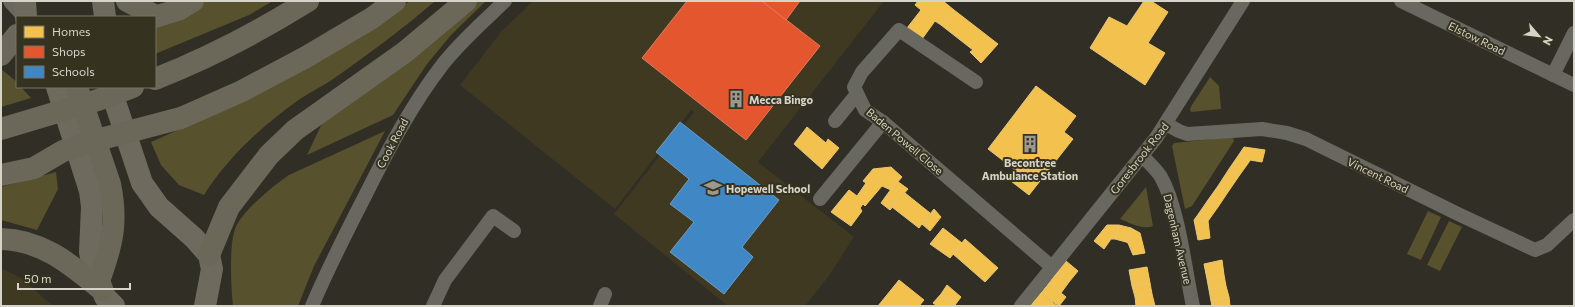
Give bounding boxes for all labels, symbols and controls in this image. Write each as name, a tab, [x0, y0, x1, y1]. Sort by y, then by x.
legend	[16, 16, 156, 88]
north arrow	[1519, 16, 1559, 56]
street label: Elstow Road	[1446, 19, 1508, 57]
text: Homes	[52, 24, 90, 38]
text: N	[1541, 34, 1556, 48]
text: Shops	[52, 44, 86, 58]
text: Schools	[52, 64, 95, 78]
building icon: Mecca Bingo	[726, 89, 746, 109]
place label: Mecca Bingo	[749, 93, 814, 106]
street label: Baden Powell Close	[864, 105, 946, 177]
street label: Cook Road	[373, 116, 411, 170]
street label: Goresbrook Road	[1107, 120, 1171, 196]
building icon: Becontree Ambulance Station	[1020, 134, 1040, 154]
street label: Vincent Road	[1345, 155, 1411, 195]
place label: Becontree Ambulance Station	[982, 156, 1078, 182]
school or university icon: Hopewell School	[703, 178, 723, 198]
place label: Hopewell School	[726, 182, 810, 195]
street label: Dagenham Avenue	[1161, 193, 1195, 286]
scale bar	[18, 265, 130, 291]
text: 50 m	[24, 271, 52, 285]

